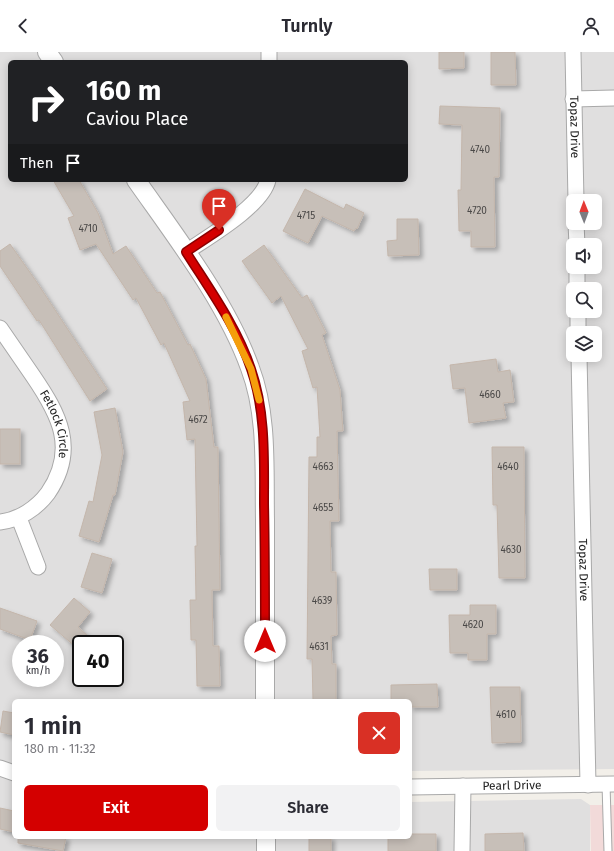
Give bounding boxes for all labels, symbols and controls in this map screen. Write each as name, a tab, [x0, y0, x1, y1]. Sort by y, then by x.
icon: back	[12, 15, 34, 37]
text: Turnly	[281, 15, 333, 37]
icon: person	[580, 15, 602, 37]
text: 160 m	[86, 74, 161, 107]
icon: right	[20, 76, 72, 128]
street label: Topaz Drive	[567, 95, 582, 158]
text: Caviou Place	[86, 108, 188, 130]
house number: 4740	[470, 144, 490, 156]
icon: arrive	[62, 152, 84, 174]
text: Then	[20, 154, 54, 172]
pin	[202, 189, 236, 230]
north arrow	[566, 194, 602, 230]
map controls	[566, 194, 602, 362]
icon: arrive	[208, 195, 230, 217]
house number: 4720	[467, 205, 487, 217]
house number: 4715	[297, 210, 315, 222]
house number: 4710	[78, 223, 98, 235]
button: sound	[566, 238, 602, 274]
button: search	[566, 282, 602, 318]
button: layers	[566, 326, 602, 362]
street label: Fetlock Circle	[37, 387, 70, 459]
house number: 4660	[479, 389, 501, 401]
house number: 4672	[188, 414, 208, 426]
house number: 4663	[313, 461, 333, 473]
house number: 4640	[497, 461, 519, 473]
house number: 4655	[313, 502, 333, 514]
street label: Topaz Drive	[576, 538, 591, 601]
house number: 4630	[500, 544, 522, 556]
house number: 4639	[312, 595, 332, 607]
house number: 4620	[462, 619, 484, 631]
position arrow	[244, 620, 286, 662]
speed limit sign: 40	[72, 635, 124, 687]
house number: 4631	[309, 641, 329, 653]
text: 36	[27, 644, 49, 668]
text: km/h	[26, 665, 50, 677]
house number: 4610	[496, 709, 516, 721]
text: 1 min	[24, 712, 82, 740]
button: close	[358, 712, 400, 754]
text: 180 m · 11:32	[24, 741, 96, 756]
street label: Pearl Drive	[482, 778, 542, 793]
button: Exit	[24, 785, 208, 831]
button: Share	[216, 785, 400, 831]

